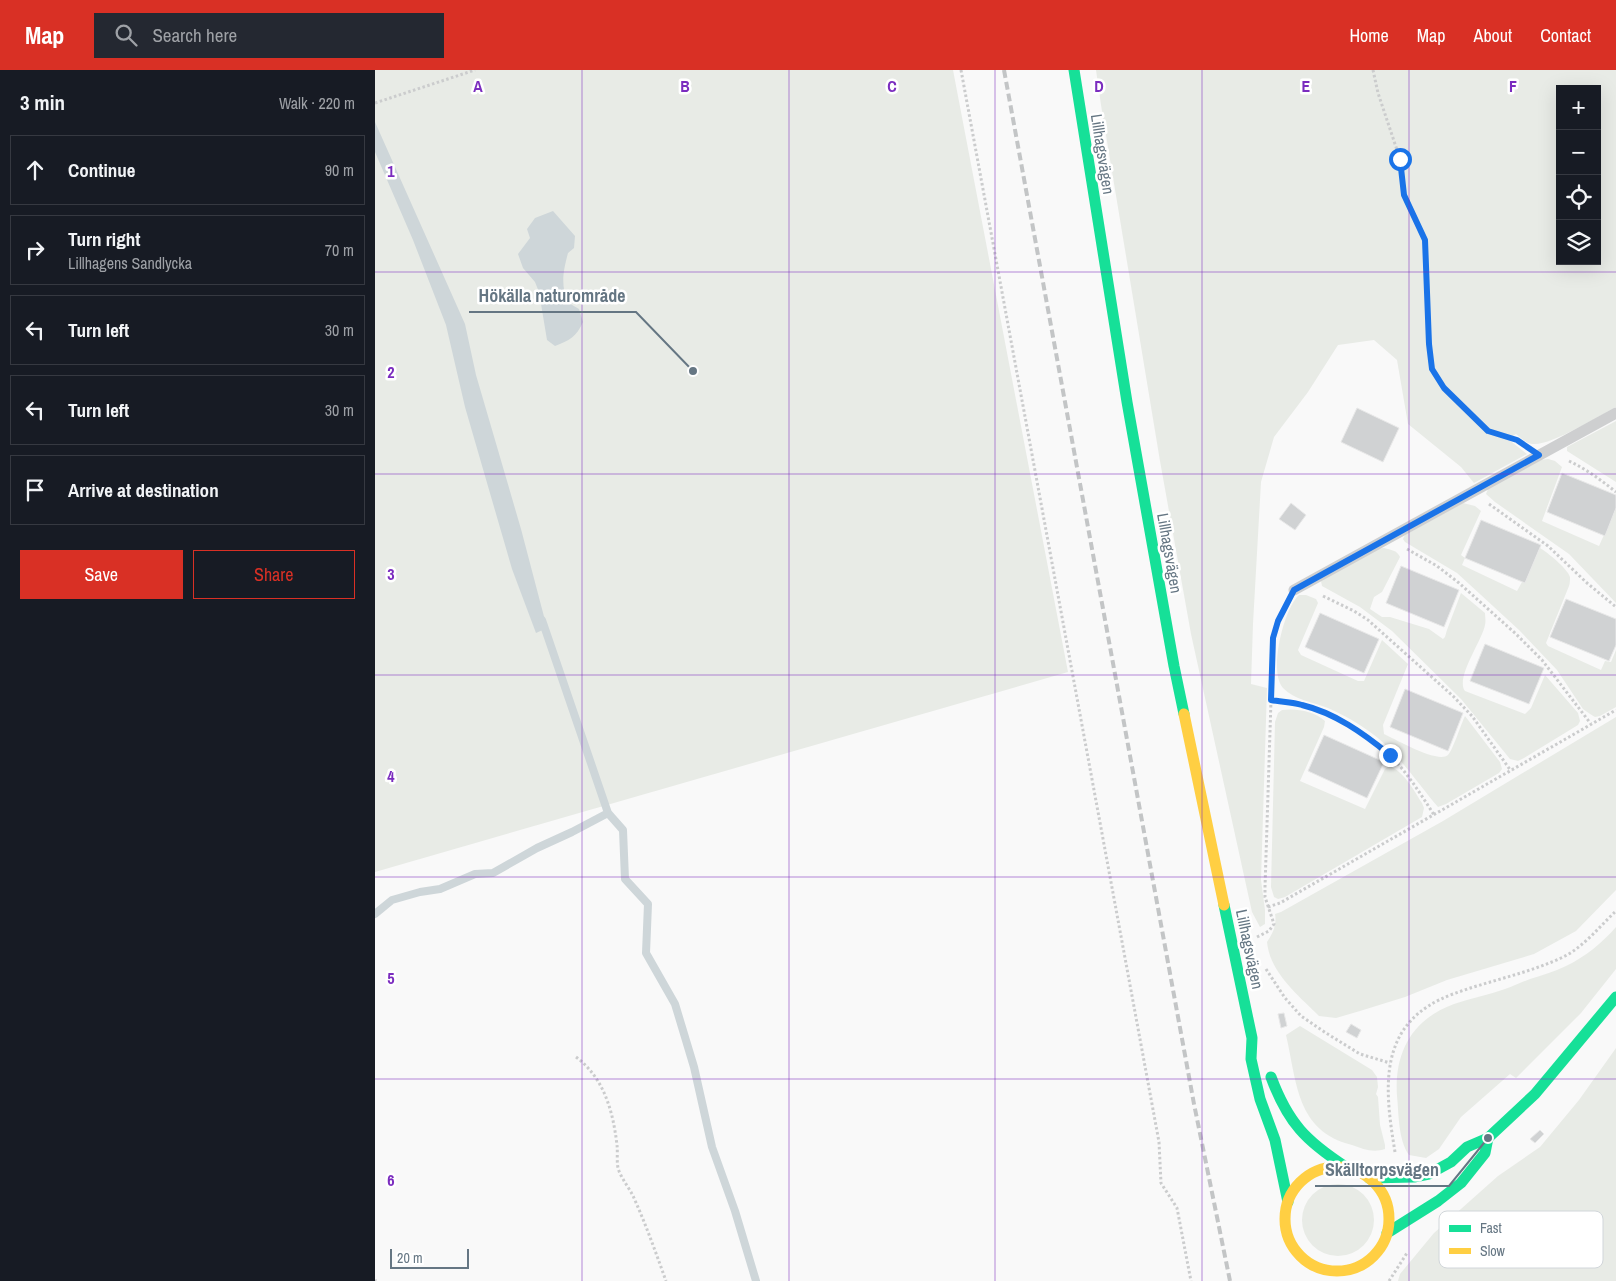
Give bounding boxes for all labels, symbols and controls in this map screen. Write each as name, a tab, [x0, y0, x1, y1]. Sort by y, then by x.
search box	[94, 13, 444, 58]
text: Map	[25, 19, 64, 51]
icon: search	[112, 21, 140, 49]
text: Search here	[152, 22, 237, 48]
text: Home	[1349, 23, 1389, 48]
text: Map	[1417, 23, 1446, 48]
text: About	[1474, 23, 1512, 48]
text: Contact	[1540, 23, 1591, 48]
text: A	[473, 75, 483, 97]
text: B	[680, 75, 690, 97]
text: C	[887, 75, 897, 97]
text: D	[1094, 75, 1104, 97]
text: E	[1302, 75, 1311, 97]
text: F	[1509, 75, 1517, 97]
map controls	[1556, 85, 1601, 265]
button: +	[1556, 85, 1601, 130]
text: 3 min	[20, 88, 65, 117]
text: Walk · 220 m	[279, 92, 355, 114]
street label: Lillhagsvägen	[1086, 112, 1120, 196]
button: −	[1556, 130, 1601, 175]
route start	[1389, 148, 1412, 171]
icon: ahead	[21, 156, 49, 184]
text: Continue	[68, 157, 136, 183]
text: 90 m	[325, 159, 354, 181]
text: 1	[387, 160, 395, 182]
button: locate	[1556, 175, 1601, 220]
button: layers	[1556, 220, 1601, 265]
text: Turn right	[68, 226, 140, 252]
icon: right	[21, 236, 49, 264]
text: 70 m	[325, 239, 354, 261]
text: Lillhagens Sandlycka	[68, 252, 192, 274]
callout: Hökälla naturområde	[469, 279, 636, 312]
text: Hökälla naturområde	[479, 283, 625, 308]
icon: left	[21, 316, 49, 344]
text: Turn left	[68, 317, 129, 343]
text: 30 m	[325, 319, 354, 341]
text: 2	[387, 361, 395, 383]
icon: left	[21, 396, 49, 424]
text: Turn left	[68, 397, 129, 423]
text: 30 m	[325, 399, 354, 421]
icon: arrive	[21, 476, 49, 504]
text: Arrive at destination	[68, 477, 219, 503]
street label: Lillhagsvägen	[1152, 511, 1188, 595]
button: Save	[20, 550, 183, 599]
button: Share	[193, 550, 355, 599]
text: 3	[387, 563, 395, 585]
route end	[1379, 744, 1402, 767]
text: 4	[387, 765, 395, 787]
street label: Lillhagsvägen	[1231, 907, 1269, 991]
text: 5	[387, 967, 395, 989]
callout: Skälltorpsvägen	[1315, 1153, 1449, 1186]
text: Skälltorpsvägen	[1325, 1157, 1439, 1182]
text: 6	[387, 1169, 395, 1191]
legend	[1439, 1211, 1603, 1268]
text: Fast	[1480, 1219, 1502, 1237]
text: Slow	[1480, 1242, 1506, 1260]
scale bar	[390, 1246, 469, 1269]
text: 20 m	[397, 1249, 423, 1267]

